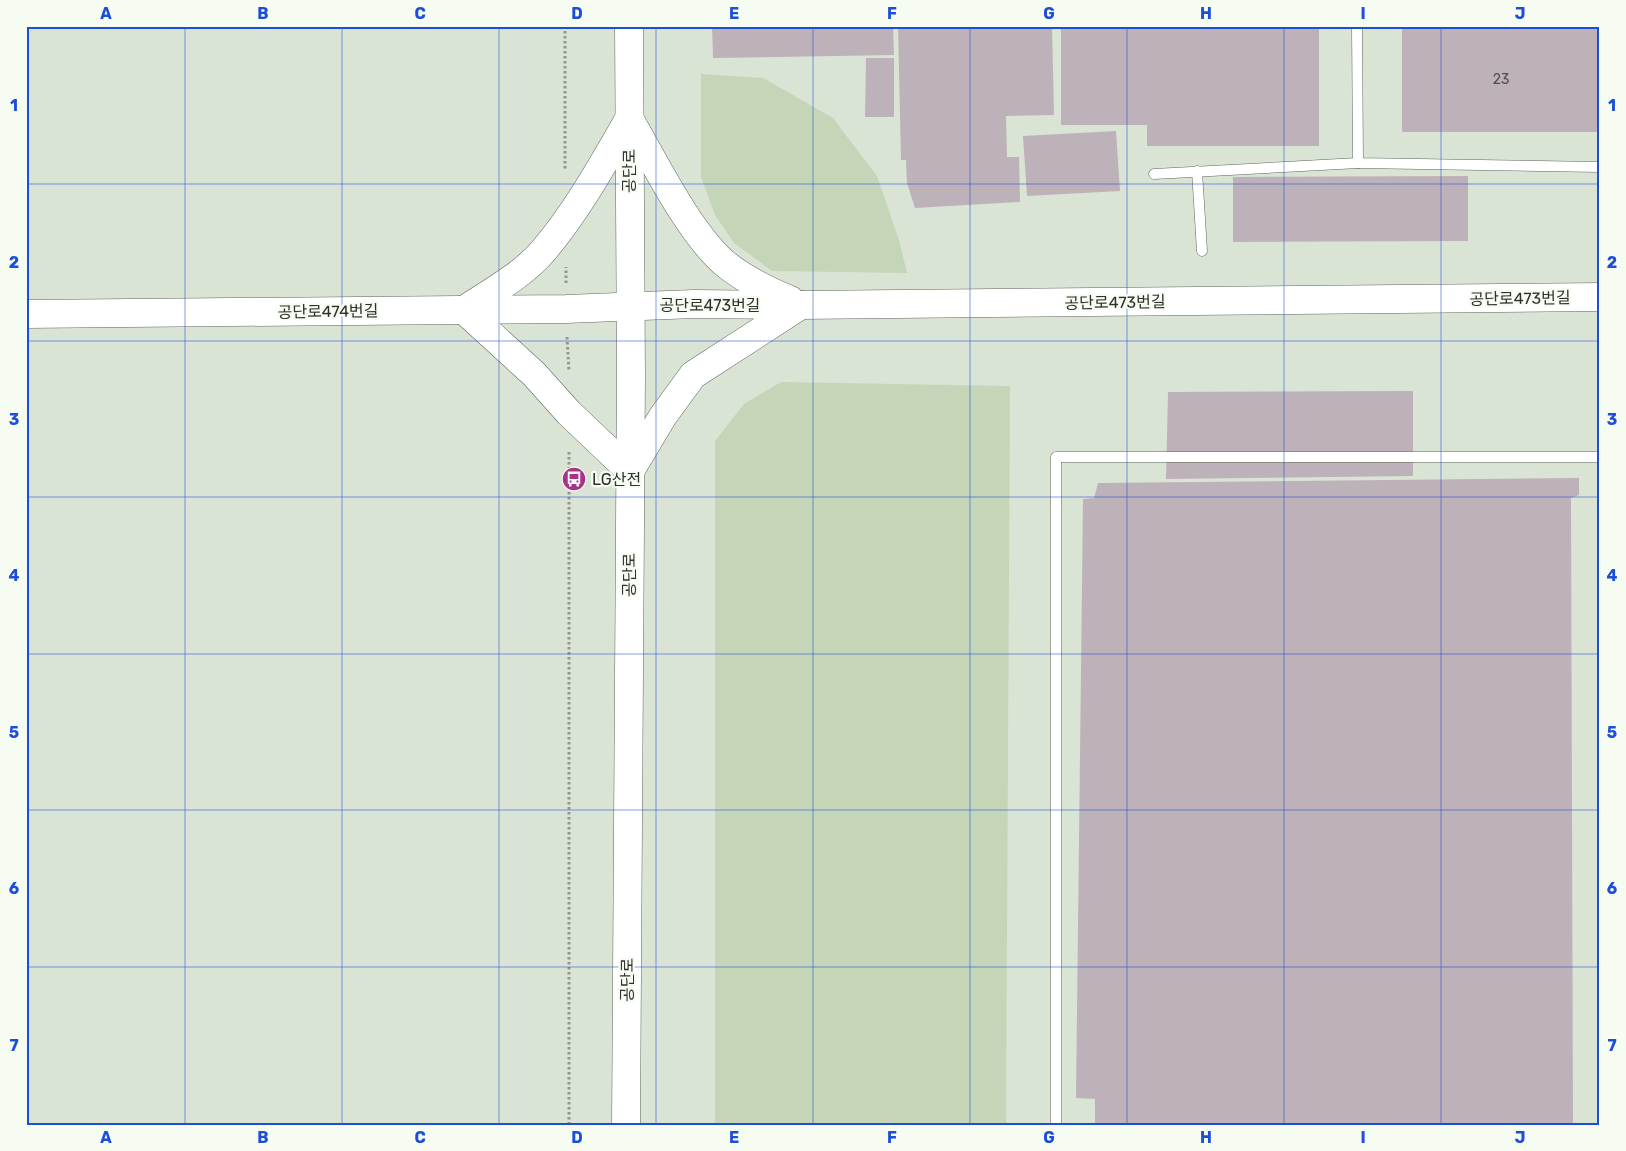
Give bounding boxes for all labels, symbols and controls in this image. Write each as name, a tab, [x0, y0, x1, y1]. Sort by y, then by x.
text: A	[100, 4, 112, 23]
text: B	[257, 4, 269, 23]
text: C	[414, 4, 426, 23]
text: D	[571, 4, 583, 23]
text: E	[729, 4, 739, 23]
text: F	[887, 4, 897, 23]
text: G	[1043, 4, 1055, 23]
text: H	[1200, 4, 1212, 23]
text: I	[1360, 4, 1366, 23]
text: J	[1515, 4, 1525, 23]
house number: 23	[1493, 71, 1509, 88]
text: 1	[10, 96, 18, 115]
text: 1	[1608, 96, 1616, 115]
street label: 공단로	[620, 149, 639, 193]
text: 2	[9, 253, 19, 272]
text: 2	[1607, 253, 1617, 272]
street label: 공단로473번길	[1469, 288, 1571, 309]
street label: 공단로473번길	[1064, 292, 1166, 313]
street label: 공단로473번길	[659, 296, 761, 315]
street label: 공단로474번길	[277, 301, 379, 322]
text: 3	[9, 410, 19, 429]
text: 3	[1607, 410, 1617, 429]
bus stop icon: LG산전	[561, 466, 587, 492]
place label: LG산전	[592, 470, 641, 489]
street label: 공단로	[620, 553, 639, 597]
text: 4	[9, 566, 20, 585]
text: 4	[1607, 566, 1618, 585]
text: 5	[9, 723, 19, 742]
text: 5	[1607, 723, 1617, 742]
text: 6	[9, 879, 19, 898]
text: 6	[1607, 879, 1617, 898]
street label: 공단로	[618, 958, 637, 1002]
text: 7	[9, 1036, 19, 1055]
text: 7	[1607, 1036, 1617, 1055]
text: A	[100, 1128, 112, 1147]
text: B	[257, 1128, 269, 1147]
text: C	[414, 1128, 426, 1147]
text: D	[571, 1128, 583, 1147]
text: E	[729, 1128, 739, 1147]
text: F	[887, 1128, 897, 1147]
text: G	[1043, 1128, 1055, 1147]
text: H	[1200, 1128, 1212, 1147]
text: I	[1360, 1128, 1366, 1147]
text: J	[1515, 1128, 1525, 1147]

